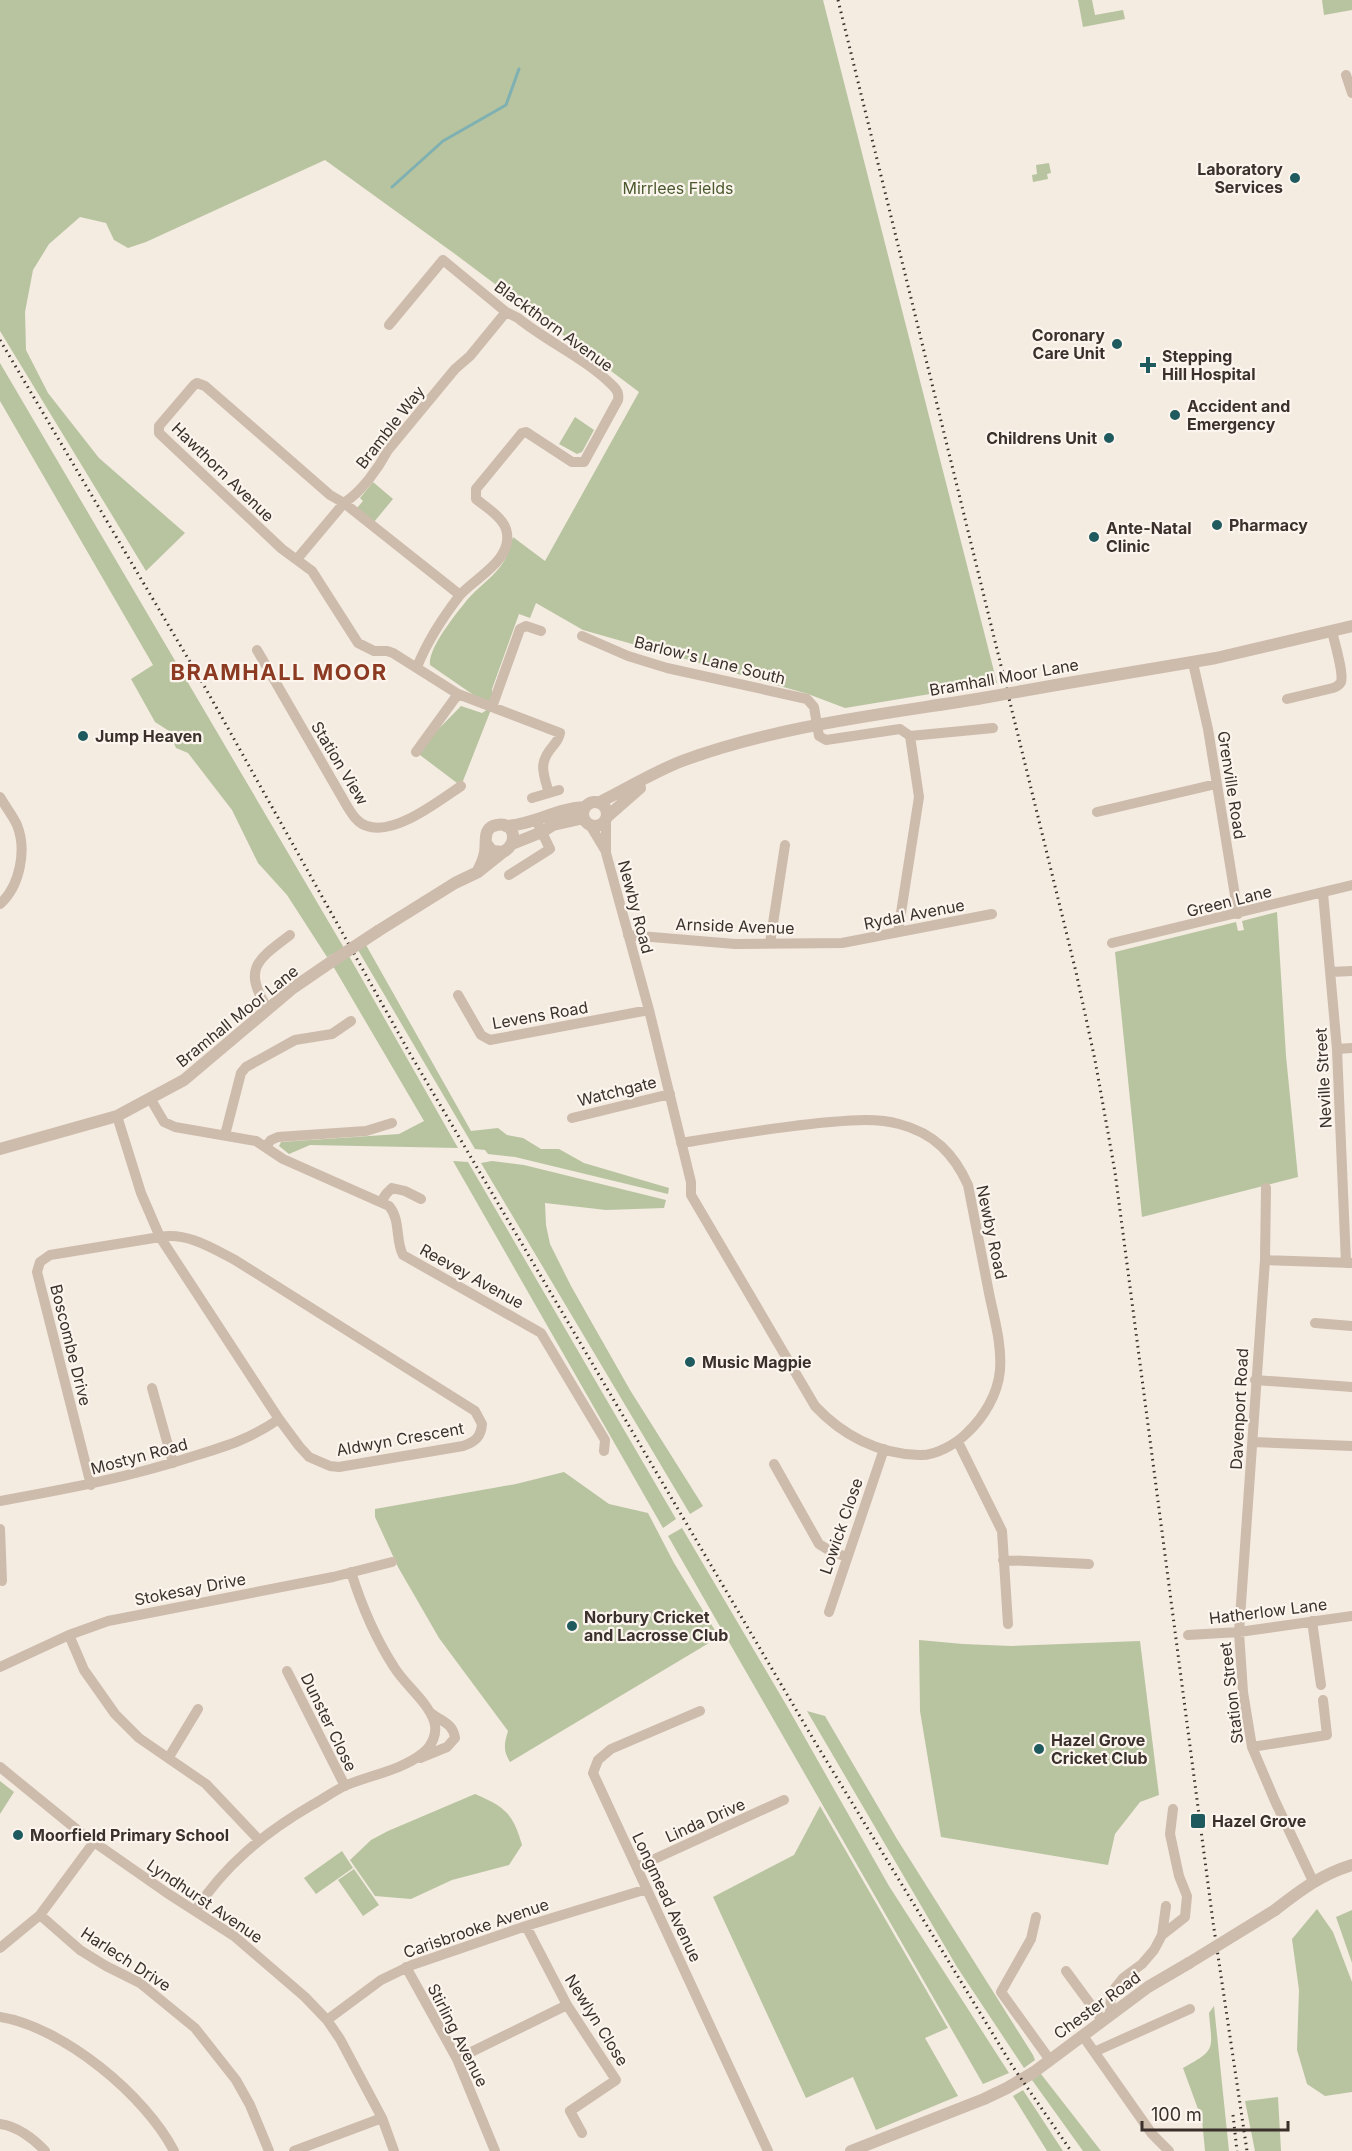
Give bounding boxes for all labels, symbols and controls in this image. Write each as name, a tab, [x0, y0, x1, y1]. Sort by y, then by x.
place label: Laboratory Services	[1197, 159, 1283, 197]
marker: Laboratory Services	[1288, 171, 1302, 185]
park label: Mirrlees Fields	[622, 178, 734, 198]
street label: Blackthorn Avenue	[491, 276, 617, 376]
place label: Coronary Care Unit	[1032, 325, 1105, 363]
marker: Coronary Care Unit	[1110, 337, 1124, 351]
place label: Stepping Hill Hospital	[1162, 346, 1255, 384]
marker: Stepping Hill Hospital	[1139, 356, 1157, 374]
street label: Bramble Way	[351, 382, 429, 472]
place label: Accident and Emergency	[1187, 396, 1290, 434]
marker: Accident and Emergency	[1168, 408, 1182, 422]
street label: Hawthorn Avenue	[168, 418, 278, 526]
place label: Childrens Unit	[986, 428, 1097, 448]
marker: Childrens Unit	[1102, 431, 1116, 445]
place label: Pharmacy	[1229, 515, 1308, 535]
place label: Ante-Natal Clinic	[1106, 518, 1192, 556]
marker: Pharmacy	[1210, 518, 1224, 532]
marker: Ante-Natal Clinic	[1087, 530, 1101, 544]
street label: Barlow's Lane South	[632, 632, 788, 688]
street label: Bramhall Moor Lane	[928, 654, 1080, 700]
district label: BRAMHALL MOOR	[170, 659, 388, 685]
street label: Station View	[307, 717, 373, 809]
place label: Jump Heaven	[95, 726, 202, 746]
marker: Jump Heaven	[76, 729, 90, 743]
street label: Grenville Road	[1214, 729, 1250, 841]
street label: Newby Road	[614, 858, 658, 956]
street label: Green Lane	[1184, 881, 1274, 921]
street label: Rydal Avenue	[862, 894, 966, 934]
street label: Arnside Avenue	[675, 914, 795, 938]
street label: Bramhall Moor Lane	[172, 961, 302, 1071]
street label: Levens Road	[490, 997, 590, 1033]
street label: Neville Street	[1310, 1027, 1336, 1129]
street label: Watchgate	[575, 1072, 659, 1110]
street label: Newby Road	[972, 1183, 1012, 1281]
street label: Reevey Avenue	[417, 1239, 527, 1313]
street label: Boscombe Drive	[46, 1282, 96, 1408]
street label: Davenport Road	[1226, 1348, 1252, 1470]
place label: Music Magpie	[702, 1352, 812, 1372]
marker: Music Magpie	[683, 1355, 697, 1369]
street label: Aldwyn Crescent	[335, 1418, 465, 1460]
street label: Mostyn Road	[88, 1433, 190, 1479]
street label: Lowick Close	[815, 1475, 867, 1577]
street label: Stokesay Drive	[133, 1568, 247, 1610]
street label: Hatherlow Lane	[1208, 1594, 1328, 1628]
place label: Norbury Cricket and Lacrosse Club	[584, 1607, 728, 1645]
marker: Norbury Cricket and Lacrosse Club	[565, 1619, 579, 1633]
street label: Station Street	[1215, 1641, 1247, 1745]
street label: Dunster Close	[297, 1670, 361, 1774]
place label: Hazel Grove Cricket Club	[1051, 1730, 1148, 1768]
marker: Hazel Grove Cricket Club	[1032, 1742, 1046, 1756]
street label: Linda Drive	[662, 1794, 748, 1846]
place label: Hazel Grove	[1212, 1811, 1306, 1831]
marker: Hazel Grove	[1189, 1812, 1207, 1830]
place label: Moorfield Primary School	[30, 1825, 229, 1845]
marker: Moorfield Primary School	[11, 1828, 25, 1842]
street label: Longmead Avenue	[628, 1829, 706, 1965]
street label: Lyndhurst Avenue	[143, 1855, 267, 1947]
street label: Carisbrooke Avenue	[401, 1894, 551, 1962]
street label: Harlech Drive	[77, 1923, 175, 1995]
street label: Chester Road	[1050, 1967, 1144, 2043]
street label: Newlyn Close	[561, 1971, 633, 2069]
street label: Stirling Avenue	[423, 1980, 493, 2090]
scale bar	[1142, 2094, 1288, 2132]
text: 100 m	[1151, 2104, 1202, 2125]

